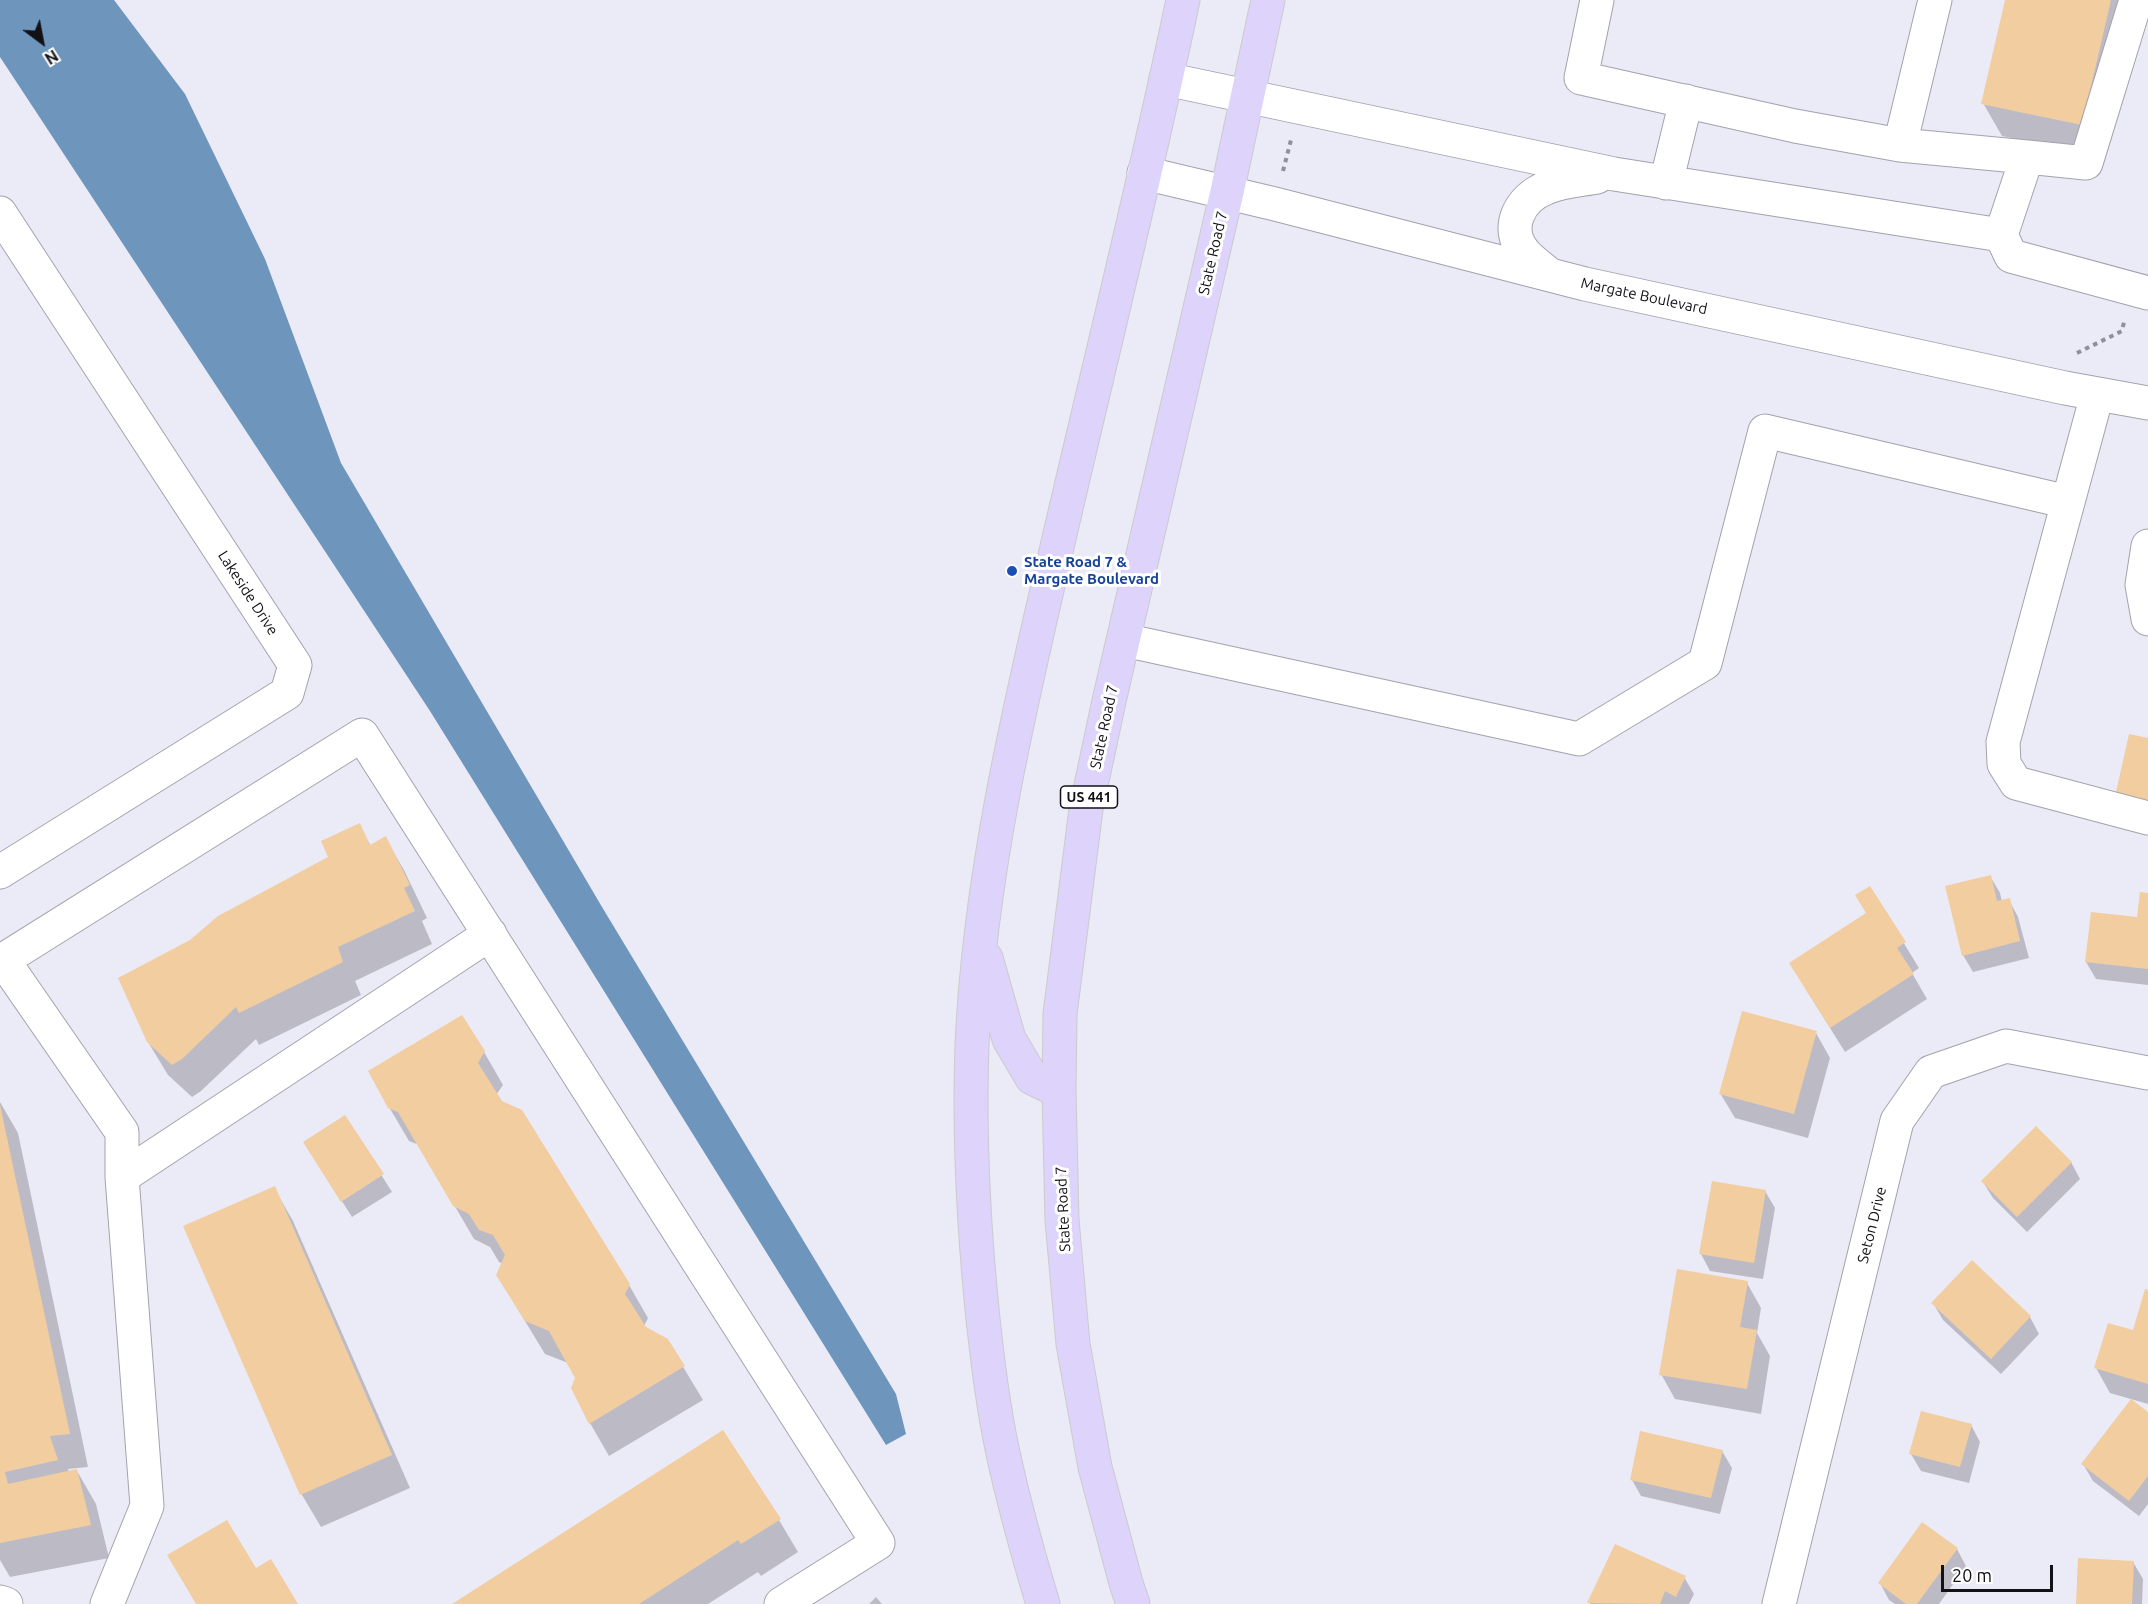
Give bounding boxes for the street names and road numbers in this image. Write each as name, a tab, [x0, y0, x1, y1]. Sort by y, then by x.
street label: State Road 7	[1195, 209, 1231, 297]
street label: Margate Boulevard	[1579, 274, 1709, 318]
street label: Lakeside Drive	[214, 547, 282, 639]
street label: State Road 7	[1086, 683, 1122, 771]
road number: US 441	[1060, 786, 1118, 808]
street label: State Road 7	[1052, 1166, 1074, 1252]
street label: Seton Drive	[1854, 1185, 1890, 1265]

